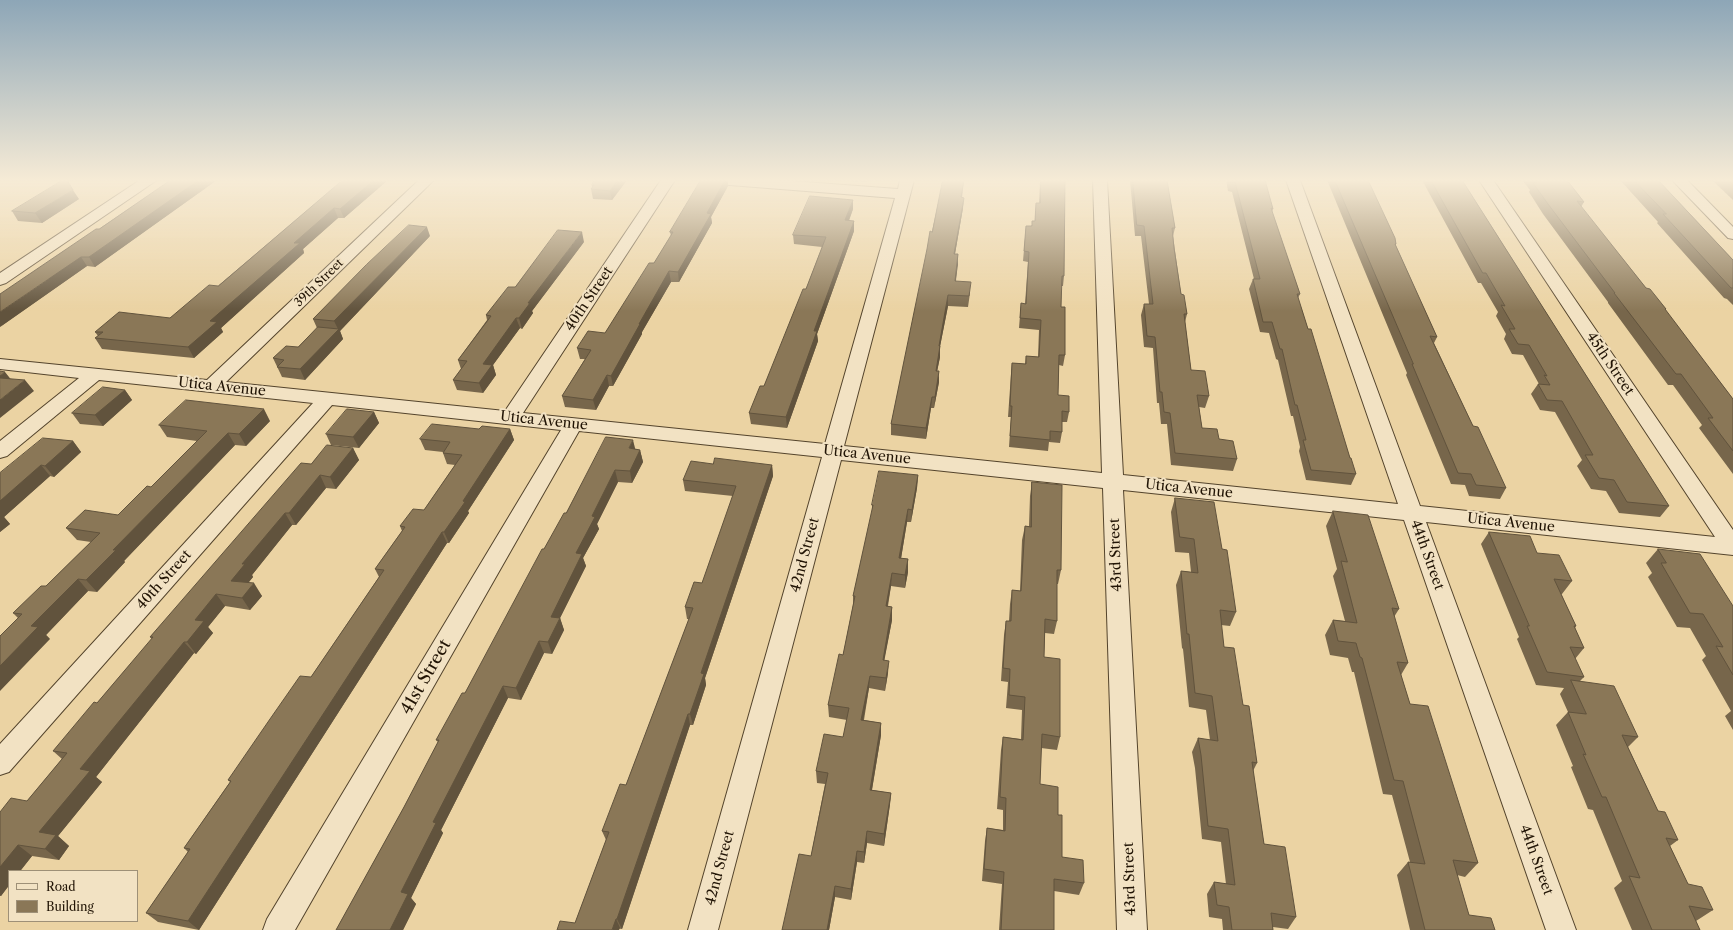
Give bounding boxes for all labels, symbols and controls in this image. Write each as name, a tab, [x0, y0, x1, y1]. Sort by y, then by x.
street label: 39th Street	[291, 256, 347, 310]
street label: 40th Street	[561, 264, 617, 334]
street label: 45th Street	[1583, 329, 1637, 399]
street label: Utica Avenue	[177, 374, 267, 400]
street label: Utica Avenue	[499, 408, 589, 434]
street label: Utica Avenue	[822, 442, 912, 468]
street label: Utica Avenue	[1144, 476, 1234, 502]
street label: Utica Avenue	[1466, 510, 1556, 536]
street label: 42nd Street	[787, 516, 823, 594]
street label: 43rd Street	[1106, 518, 1126, 592]
street label: 44th Street	[1407, 518, 1447, 592]
street label: 40th Street	[133, 547, 195, 613]
street label: 41st Street	[396, 636, 456, 718]
street label: 44th Street	[1516, 823, 1556, 897]
street label: 42nd Street	[702, 829, 738, 907]
street label: 43rd Street	[1120, 842, 1140, 916]
legend	[8, 870, 138, 922]
text: Road	[46, 879, 76, 894]
text: Building	[46, 899, 94, 914]

